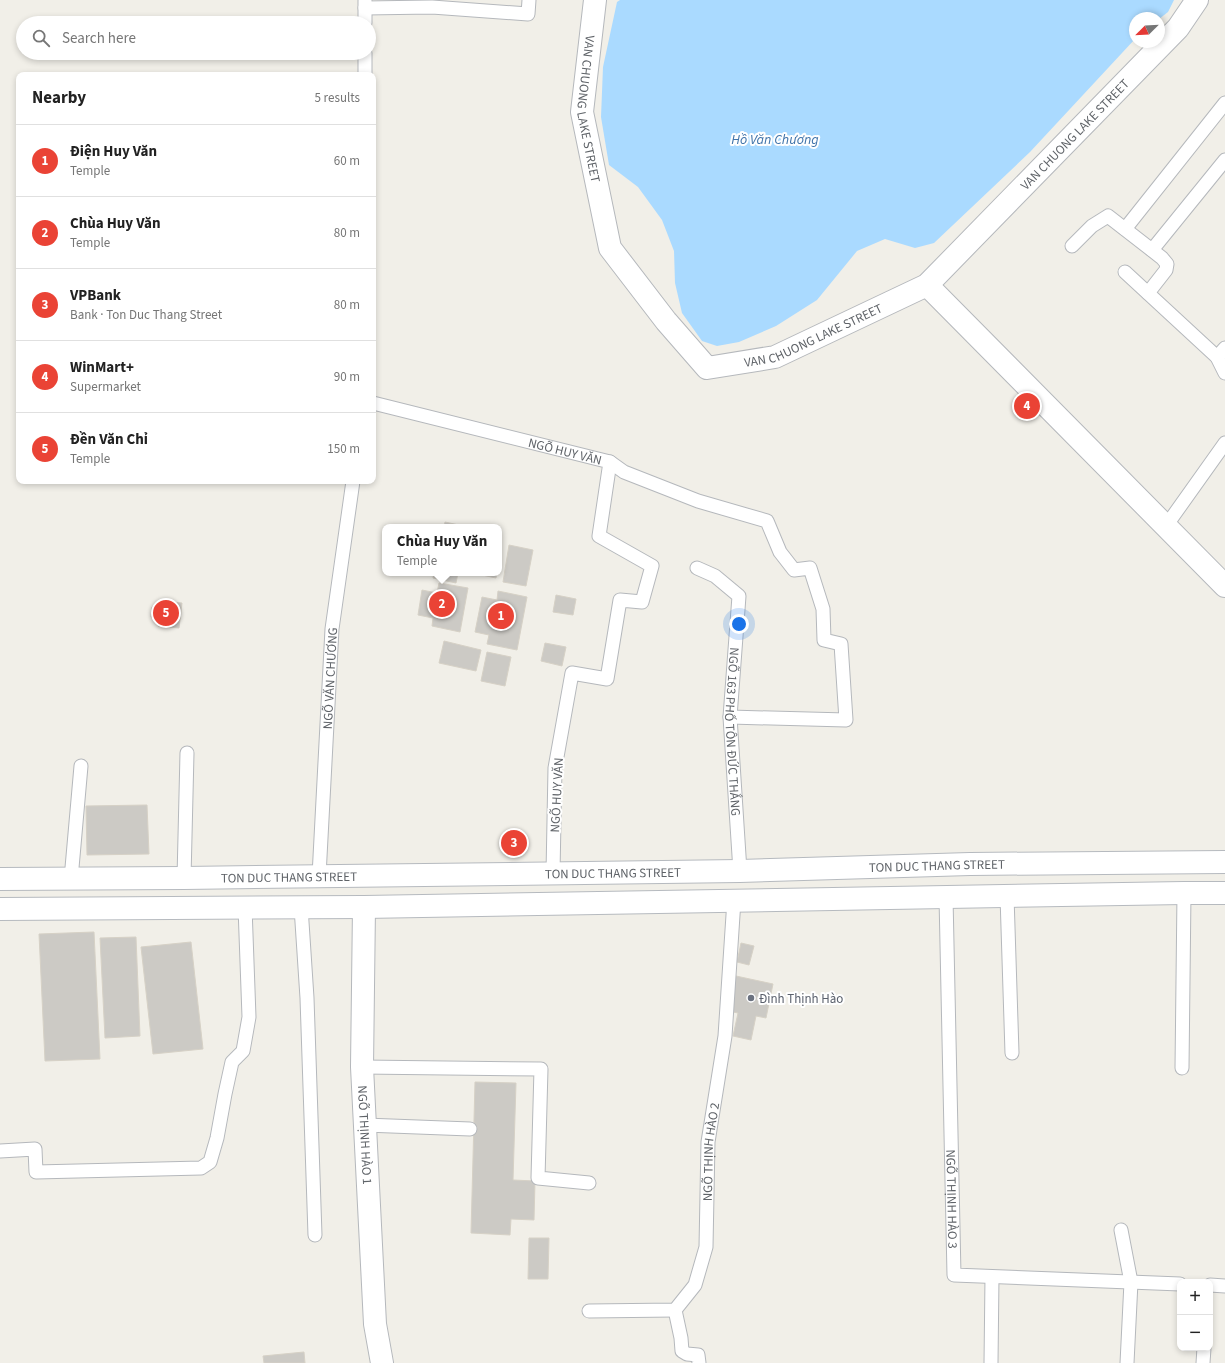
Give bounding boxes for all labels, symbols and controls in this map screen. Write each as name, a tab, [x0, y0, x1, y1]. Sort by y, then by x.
north arrow	[1129, 12, 1165, 48]
search box	[16, 16, 376, 60]
icon: search	[30, 27, 52, 49]
text: Search here	[62, 28, 136, 49]
street label: VAN CHUONG LAKE STREET	[572, 34, 604, 184]
street label: VAN CHUONG LAKE STREET	[1017, 75, 1134, 194]
text: Nearby	[32, 86, 86, 110]
text: 5 results	[315, 89, 360, 107]
water label: Hồ Văn Chương	[731, 130, 819, 150]
text: Điện Huy Văn	[70, 141, 157, 162]
text: 1	[42, 152, 48, 170]
text: 60 m	[334, 152, 360, 170]
text: Temple	[70, 162, 110, 180]
text: Chùa Huy Văn	[70, 213, 160, 234]
text: 2	[42, 224, 48, 242]
text: 80 m	[334, 224, 360, 242]
text: Temple	[70, 234, 110, 252]
text: VPBank	[70, 285, 121, 306]
text: 3	[42, 296, 48, 314]
text: 80 m	[334, 296, 360, 314]
street label: VAN CHUONG LAKE STREET	[743, 299, 886, 372]
text: Bank · Ton Duc Thang Street	[70, 306, 222, 324]
text: WinMart+	[70, 357, 134, 378]
text: 4	[42, 368, 48, 386]
text: 90 m	[334, 368, 360, 386]
text: Supermarket	[70, 378, 141, 396]
pin: 4	[1014, 391, 1040, 421]
text: Đền Văn Chỉ	[70, 429, 148, 450]
street label: NGÕ HUY VĂN	[526, 434, 604, 470]
text: 5	[42, 440, 48, 458]
text: 150 m	[327, 440, 360, 458]
text: Temple	[70, 450, 110, 468]
popup	[382, 524, 502, 576]
text: Chùa Huy Văn	[397, 531, 487, 552]
text: Temple	[397, 552, 437, 570]
pin: 2	[429, 589, 455, 619]
pin: 5	[153, 598, 179, 628]
pin: 1	[488, 601, 514, 631]
your location	[729, 614, 749, 634]
street label: NGÕ VĂN CHƯƠNG	[319, 627, 342, 730]
street label: NGÕ 163 PHỐ TÔN ĐỨC THẮNG	[720, 647, 744, 817]
street label: NGÕ HUY VĂN	[546, 757, 568, 833]
pin: 3	[501, 828, 527, 858]
street label: TON DUC THANG STREET	[869, 856, 1005, 877]
street label: TON DUC THANG STREET	[545, 864, 681, 883]
street label: TON DUC THANG STREET	[221, 868, 357, 888]
place label: Đình Thịnh Hào	[759, 990, 843, 1008]
marker: Đình Thịnh Hào	[746, 993, 756, 1003]
street label: NGÕ THỊNH HÀO 1	[353, 1085, 376, 1185]
street label: NGÕ THỊNH HÀO 2	[699, 1101, 724, 1201]
street label: NGÕ THỊNH HÀO 3	[941, 1149, 961, 1249]
map controls	[1177, 1279, 1213, 1351]
button: +	[1177, 1279, 1213, 1315]
button: −	[1177, 1315, 1213, 1351]

